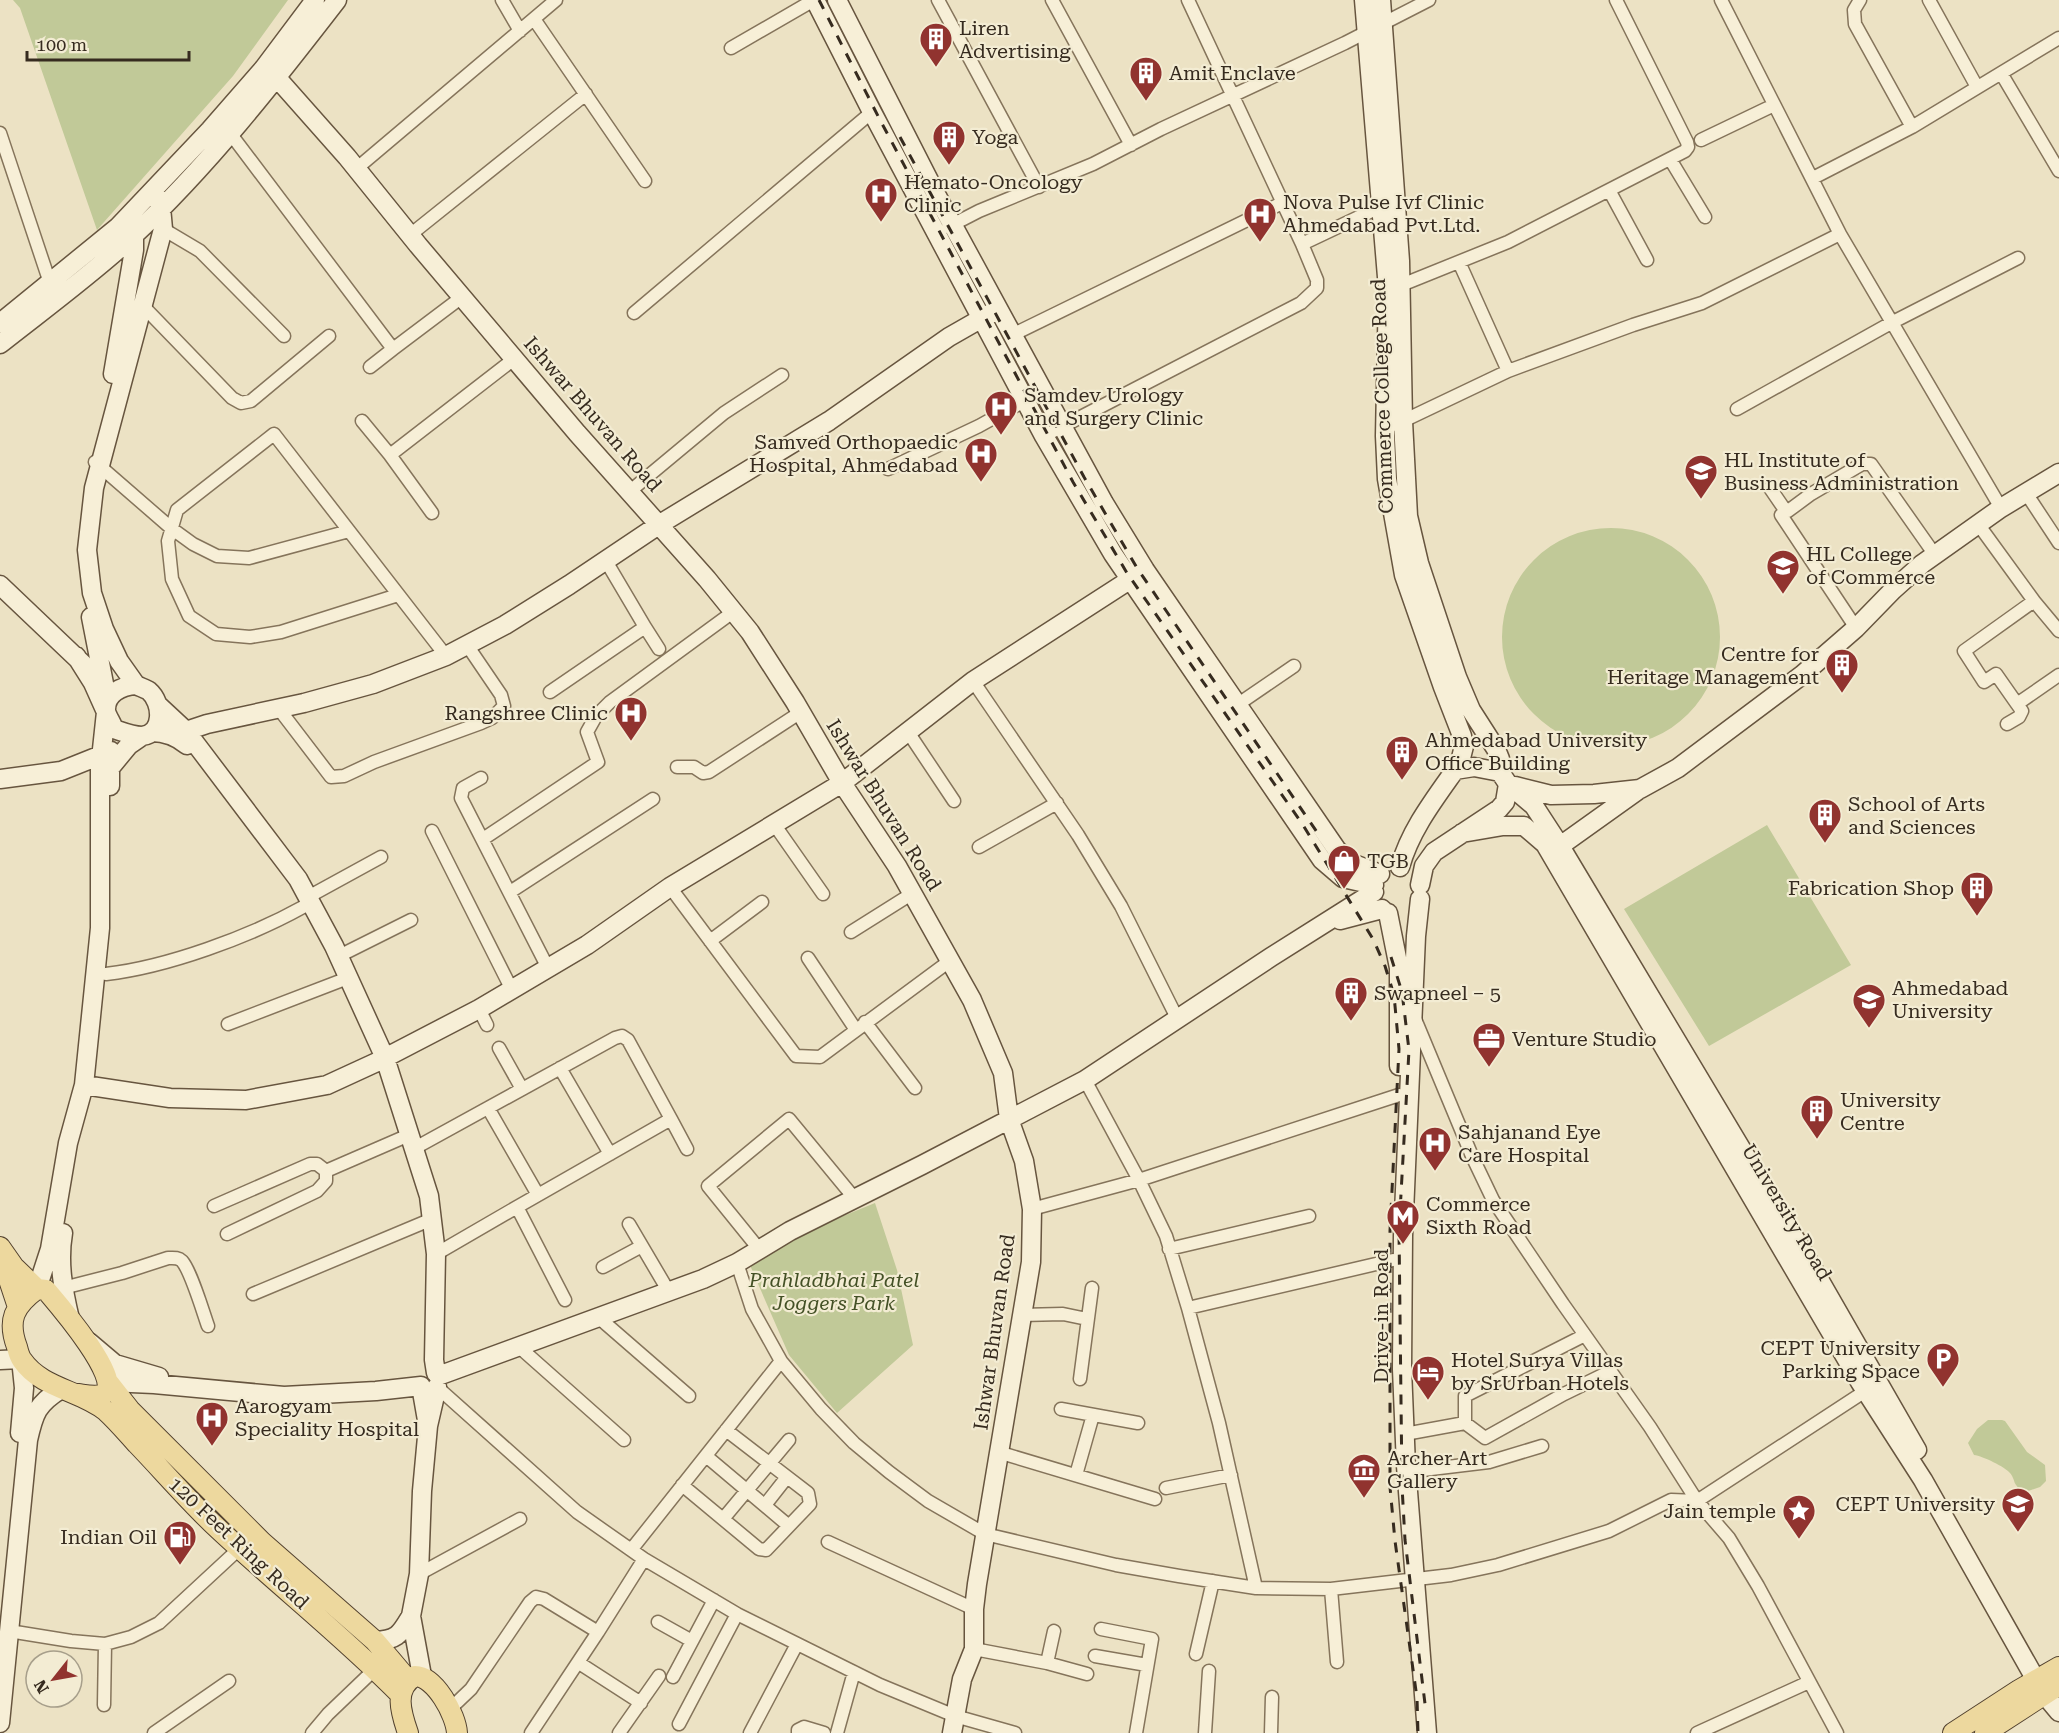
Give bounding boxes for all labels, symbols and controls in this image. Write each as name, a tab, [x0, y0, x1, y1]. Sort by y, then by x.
place label: Liren Advertising	[959, 16, 1071, 63]
building icon: Liren Advertising	[918, 21, 954, 68]
scale bar	[27, 24, 189, 62]
text: 100 m	[36, 34, 87, 55]
building icon: Amit Enclave	[1128, 55, 1164, 102]
place label: Amit Enclave	[1169, 61, 1296, 85]
building icon: Yoga	[931, 119, 967, 166]
place label: Yoga	[972, 125, 1018, 149]
place label: Hemato-Oncology Clinic	[904, 170, 1083, 217]
hospital icon: Hemato-Oncology Clinic	[863, 176, 899, 223]
place label: Nova Pulse Ivf Clinic Ahmedabad Pvt.Ltd.	[1283, 190, 1484, 237]
hospital icon: Nova Pulse Ivf Clinic Ahmedabad Pvt.Ltd.	[1242, 196, 1278, 243]
street label: Commerce College Road	[1366, 278, 1398, 514]
street label: Ishwar Bhuvan Road	[519, 331, 667, 497]
place label: Samdev Urology and Surgery Clinic	[1024, 383, 1203, 430]
hospital icon: Samdev Urology and Surgery Clinic	[983, 389, 1019, 436]
place label: Samved Orthopaedic Hospital, Ahmedabad	[749, 430, 958, 477]
hospital icon: Samved Orthopaedic Hospital, Ahmedabad	[963, 436, 999, 483]
place label: HL Institute of Business Administration	[1724, 448, 1959, 495]
school or university icon: HL Institute of Business Administration	[1683, 453, 1719, 500]
place label: HL College of Commerce	[1806, 542, 1935, 589]
school or university icon: HL College of Commerce	[1765, 548, 1801, 595]
place label: Centre for Heritage Management	[1607, 642, 1820, 689]
building icon: Centre for Heritage Management	[1824, 647, 1860, 694]
hospital icon: Rangshree Clinic	[613, 695, 649, 742]
place label: Rangshree Clinic	[444, 701, 608, 725]
street label: Ishwar Bhuvan Road	[821, 715, 947, 895]
place label: Ahmedabad University Office Building	[1425, 728, 1647, 775]
building icon: Ahmedabad University Office Building	[1384, 734, 1420, 781]
place label: School of Arts and Sciences	[1848, 792, 1985, 839]
building icon: School of Arts and Sciences	[1807, 797, 1843, 844]
shop icon: TGB	[1326, 843, 1362, 890]
place label: TGB	[1367, 849, 1409, 873]
building icon: Fabrication Shop	[1959, 870, 1995, 917]
place label: Fabrication Shop	[1788, 876, 1954, 900]
building icon: Swapneel – 5	[1333, 975, 1369, 1022]
place label: Ahmedabad University	[1892, 976, 2009, 1023]
place label: Swapneel – 5	[1374, 981, 1501, 1005]
school or university icon: Ahmedabad University	[1851, 982, 1887, 1029]
office icon: Venture Studio	[1471, 1021, 1507, 1068]
place label: Venture Studio	[1512, 1027, 1657, 1051]
place label: University Centre	[1840, 1088, 1941, 1135]
building icon: University Centre	[1799, 1093, 1835, 1140]
place label: Sahjanand Eye Care Hospital	[1458, 1120, 1601, 1167]
hospital icon: Sahjanand Eye Care Hospital	[1417, 1125, 1453, 1172]
street label: University Road	[1737, 1139, 1837, 1285]
place label: Commerce Sixth Road	[1426, 1192, 1532, 1239]
metro station icon: Commerce Sixth Road	[1385, 1198, 1421, 1245]
street label: Ishwar Bhuvan Road	[968, 1232, 1020, 1432]
street label: Drive-in Road	[1369, 1249, 1393, 1383]
park label: Prahladbhai Patel Joggers Park	[748, 1268, 919, 1315]
place label: CEPT University Parking Space	[1761, 1336, 1920, 1383]
parking icon: CEPT University Parking Space	[1925, 1341, 1961, 1388]
place label: Hotel Surya Villas by SrUrban Hotels	[1451, 1348, 1629, 1395]
hotel icon: Hotel Surya Villas by SrUrban Hotels	[1410, 1354, 1446, 1401]
place label: Aarogyam Speciality Hospital	[235, 1394, 419, 1441]
hospital icon: Aarogyam Speciality Hospital	[194, 1400, 230, 1447]
place label: Archer Art Gallery	[1387, 1446, 1488, 1493]
museum icon: Archer Art Gallery	[1346, 1452, 1382, 1499]
street label: 120 Feet Ring Road	[164, 1472, 314, 1614]
school or university icon: CEPT University	[2000, 1486, 2036, 1533]
place label: CEPT University	[1836, 1492, 1995, 1516]
place icon: Jain temple	[1781, 1493, 1817, 1540]
place label: Jain temple	[1663, 1499, 1776, 1523]
fuel station icon: Indian Oil	[162, 1519, 198, 1566]
place label: Indian Oil	[60, 1525, 157, 1549]
north arrow	[24, 1649, 84, 1709]
text: N	[30, 1676, 53, 1697]

